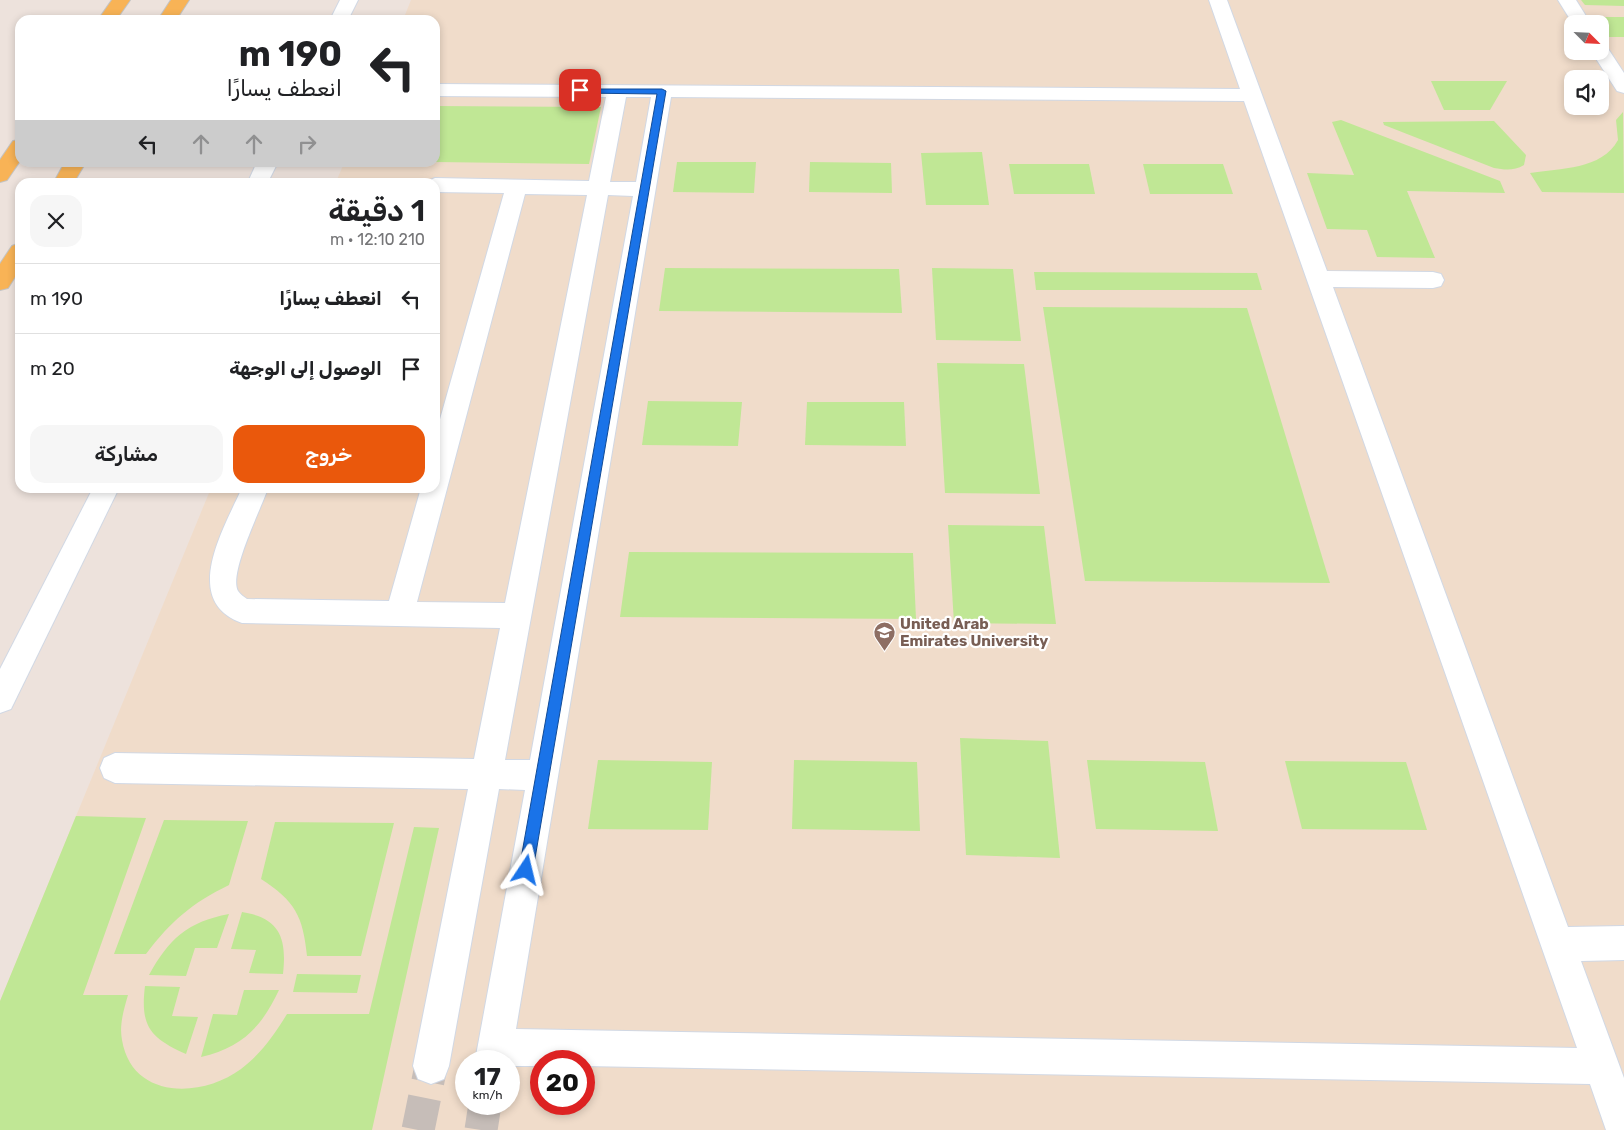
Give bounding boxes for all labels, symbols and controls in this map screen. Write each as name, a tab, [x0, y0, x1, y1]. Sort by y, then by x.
north arrow	[1564, 15, 1609, 60]
map controls	[1564, 15, 1609, 115]
text: 190 m	[239, 33, 342, 75]
icon: left	[360, 35, 425, 100]
pin	[559, 69, 601, 111]
button: sound	[1564, 70, 1609, 115]
text: انعطف يسارًا	[226, 75, 342, 102]
icon: arrive	[566, 76, 594, 104]
icon: left	[134, 130, 162, 158]
icon: ahead	[187, 130, 215, 158]
icon: ahead	[240, 130, 268, 158]
icon: right	[293, 130, 321, 158]
text: 1 دقيقة	[328, 193, 425, 229]
button: close	[30, 195, 82, 247]
text: 210 m · 12:10	[330, 230, 425, 249]
icon: left	[397, 285, 425, 313]
text: 190 m	[30, 287, 83, 310]
text: انعطف يسارًا	[279, 287, 382, 310]
icon: arrive	[397, 355, 425, 383]
text: 20 m	[30, 357, 75, 380]
text: الوصول إلى الوجهة	[229, 357, 382, 380]
button: مشاركة	[30, 425, 223, 483]
button: خروج	[233, 425, 425, 483]
place label: United Arab Emirates University	[900, 615, 1048, 650]
school or university icon: United Arab Emirates University	[872, 621, 896, 652]
position arrow	[499, 843, 551, 895]
speed limit sign: 20	[530, 1050, 595, 1115]
text: 17	[474, 1062, 501, 1091]
text: km/h	[473, 1088, 502, 1102]

